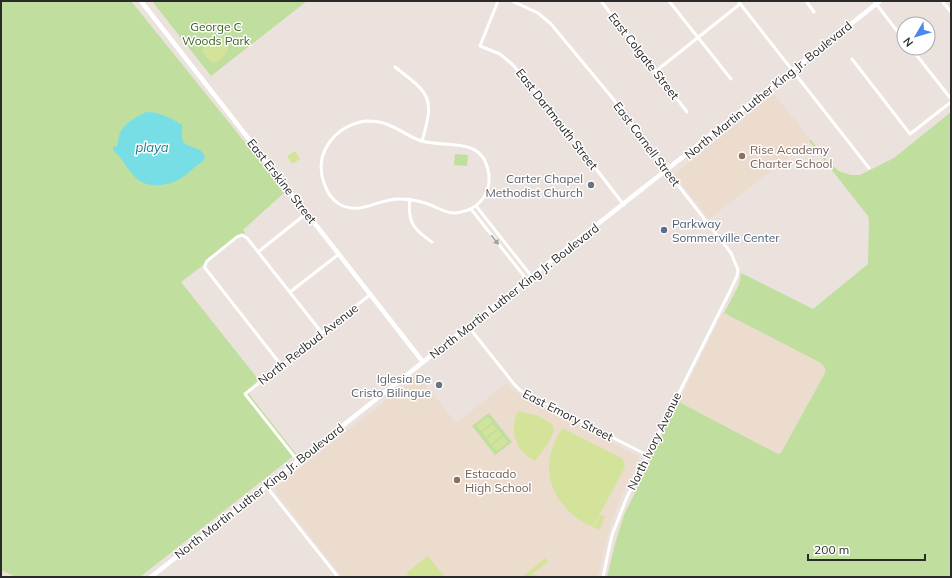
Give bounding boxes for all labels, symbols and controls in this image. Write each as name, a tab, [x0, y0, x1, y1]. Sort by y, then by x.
street label: East Colgate Street	[605, 9, 683, 103]
north arrow	[896, 16, 936, 56]
street label: North Martin Luther King Jr. Boulevard	[681, 18, 855, 162]
park label: George C Woods Park	[182, 19, 251, 48]
text: N	[900, 35, 916, 50]
street label: East Dartmouth Street	[513, 65, 601, 173]
street label: East Cornell Street	[610, 99, 684, 189]
street label: East Erskine Street	[244, 136, 320, 226]
water label: playa	[135, 139, 169, 155]
place label: Rise Academy Charter School	[750, 142, 832, 171]
marker: Rise Academy Charter School	[737, 151, 747, 161]
place label: Carter Chapel Methodist Church	[485, 171, 583, 200]
marker: Carter Chapel Methodist Church	[586, 180, 596, 190]
place label: Parkway Sommerville Center	[672, 216, 780, 245]
street label: North Martin Luther King Jr. Boulevard	[426, 220, 602, 362]
marker: Parkway Sommerville Center	[659, 225, 669, 235]
one-way arrow	[491, 235, 500, 246]
street label: North Redbud Avenue	[255, 300, 361, 388]
place label: Iglesia De Cristo Bilingue	[351, 371, 431, 400]
marker: Iglesia De Cristo Bilingue	[434, 380, 444, 390]
street label: East Emory Street	[520, 386, 616, 444]
street label: North Ivory Avenue	[624, 390, 684, 492]
street label: North Martin Luther King Jr. Boulevard	[171, 420, 347, 562]
place label: Estacado High School	[465, 466, 531, 495]
marker: Estacado High School	[452, 475, 462, 485]
scale bar	[808, 536, 925, 562]
text: 200 m	[814, 542, 849, 557]

